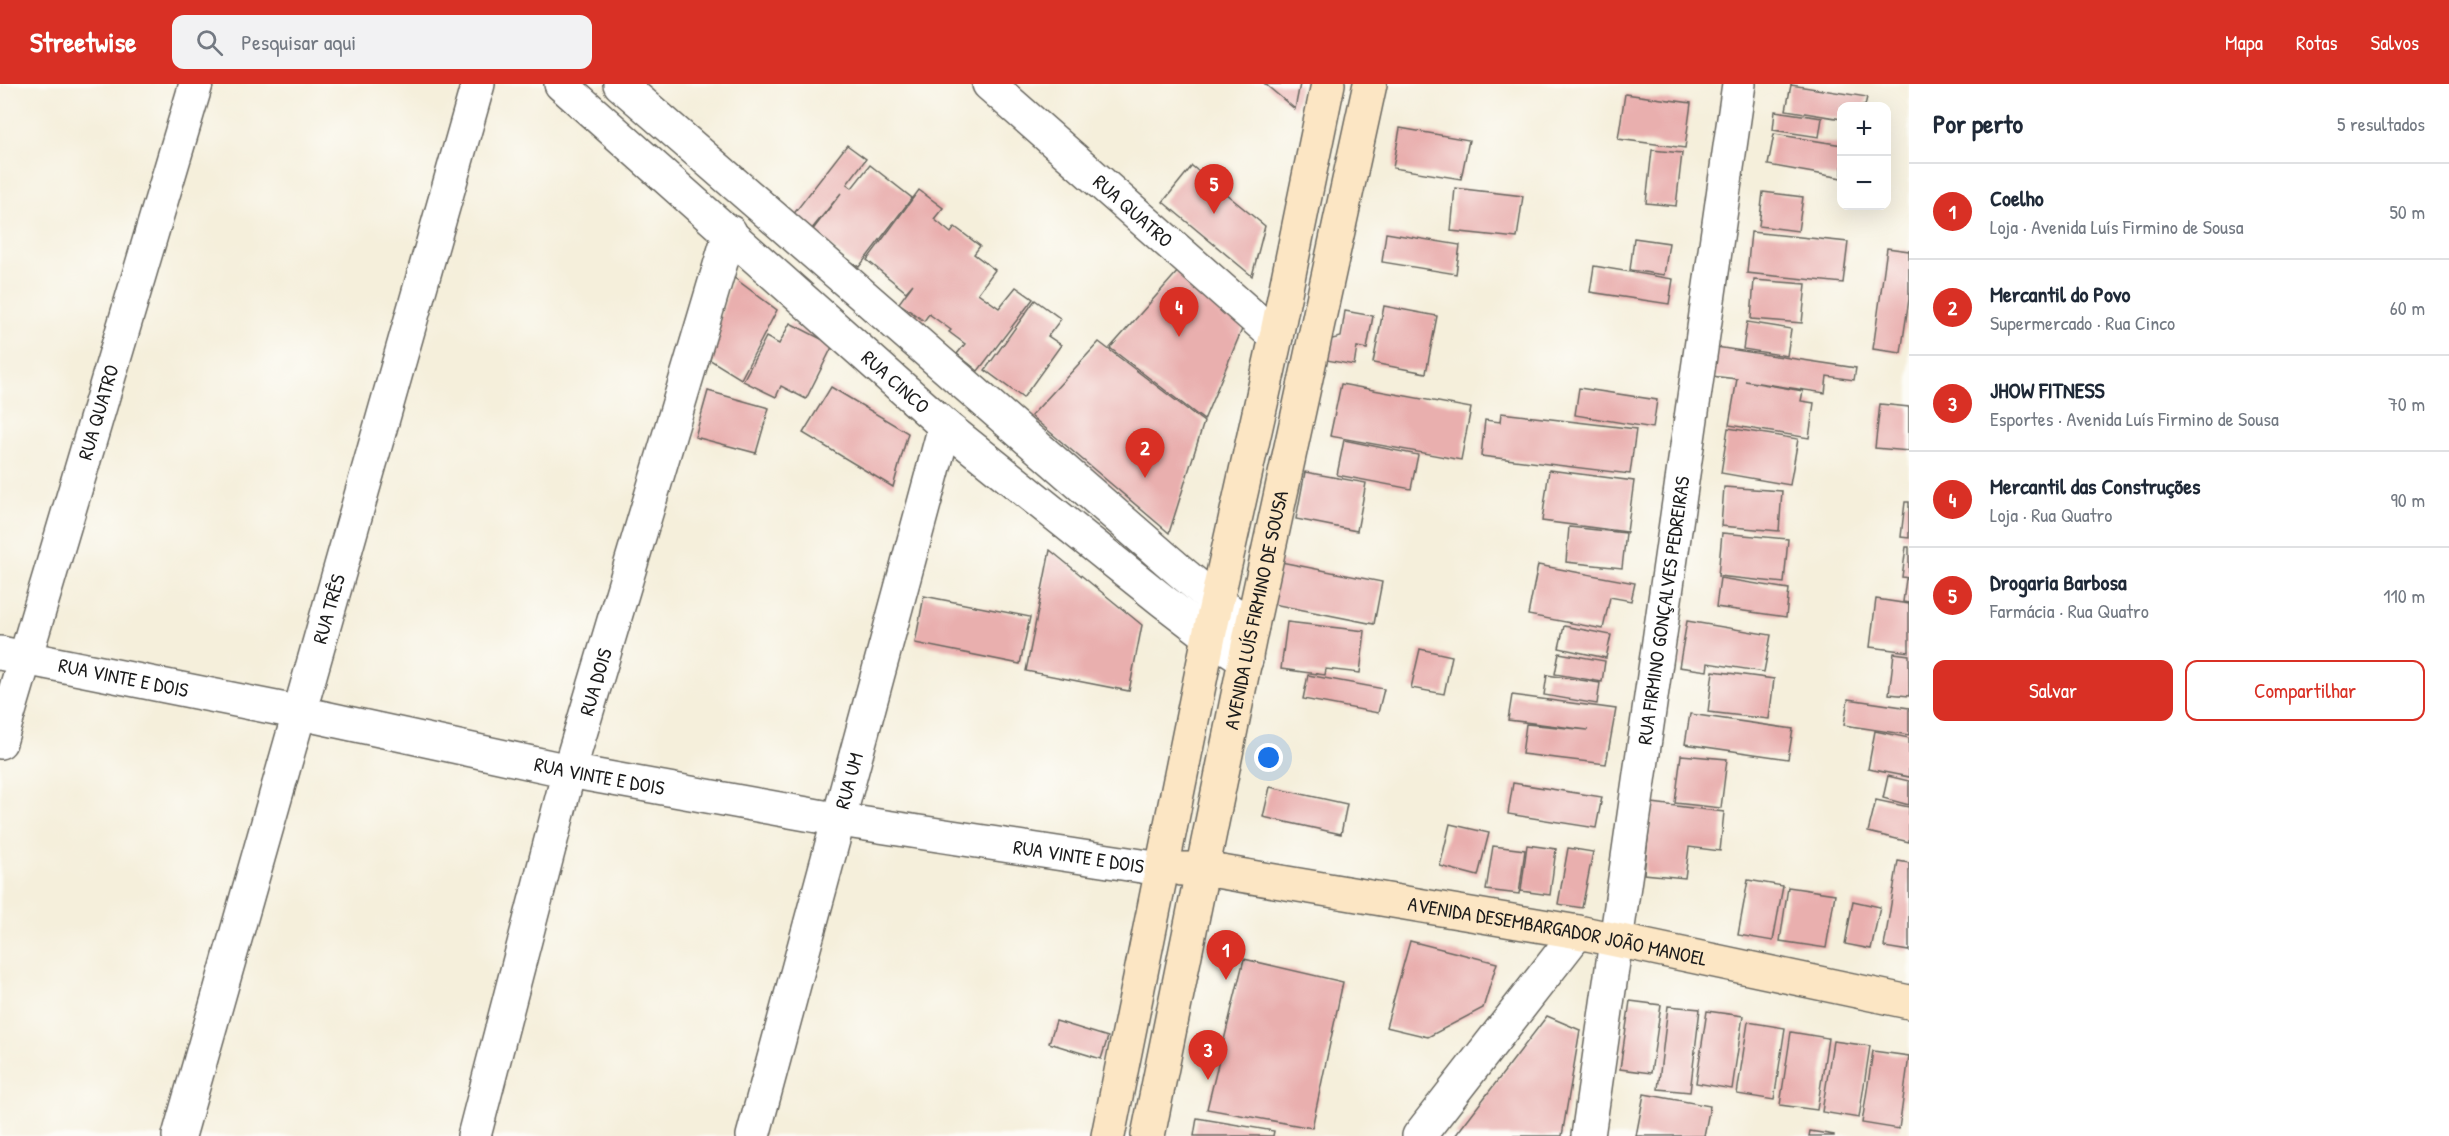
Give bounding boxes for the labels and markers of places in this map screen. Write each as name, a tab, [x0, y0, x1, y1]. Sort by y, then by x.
pin: 5	[1194, 164, 1234, 214]
pin: 4	[1160, 288, 1198, 337]
pin: 2	[1126, 428, 1164, 478]
pin: 1	[1206, 930, 1246, 980]
pin: 3	[1188, 1030, 1228, 1080]

